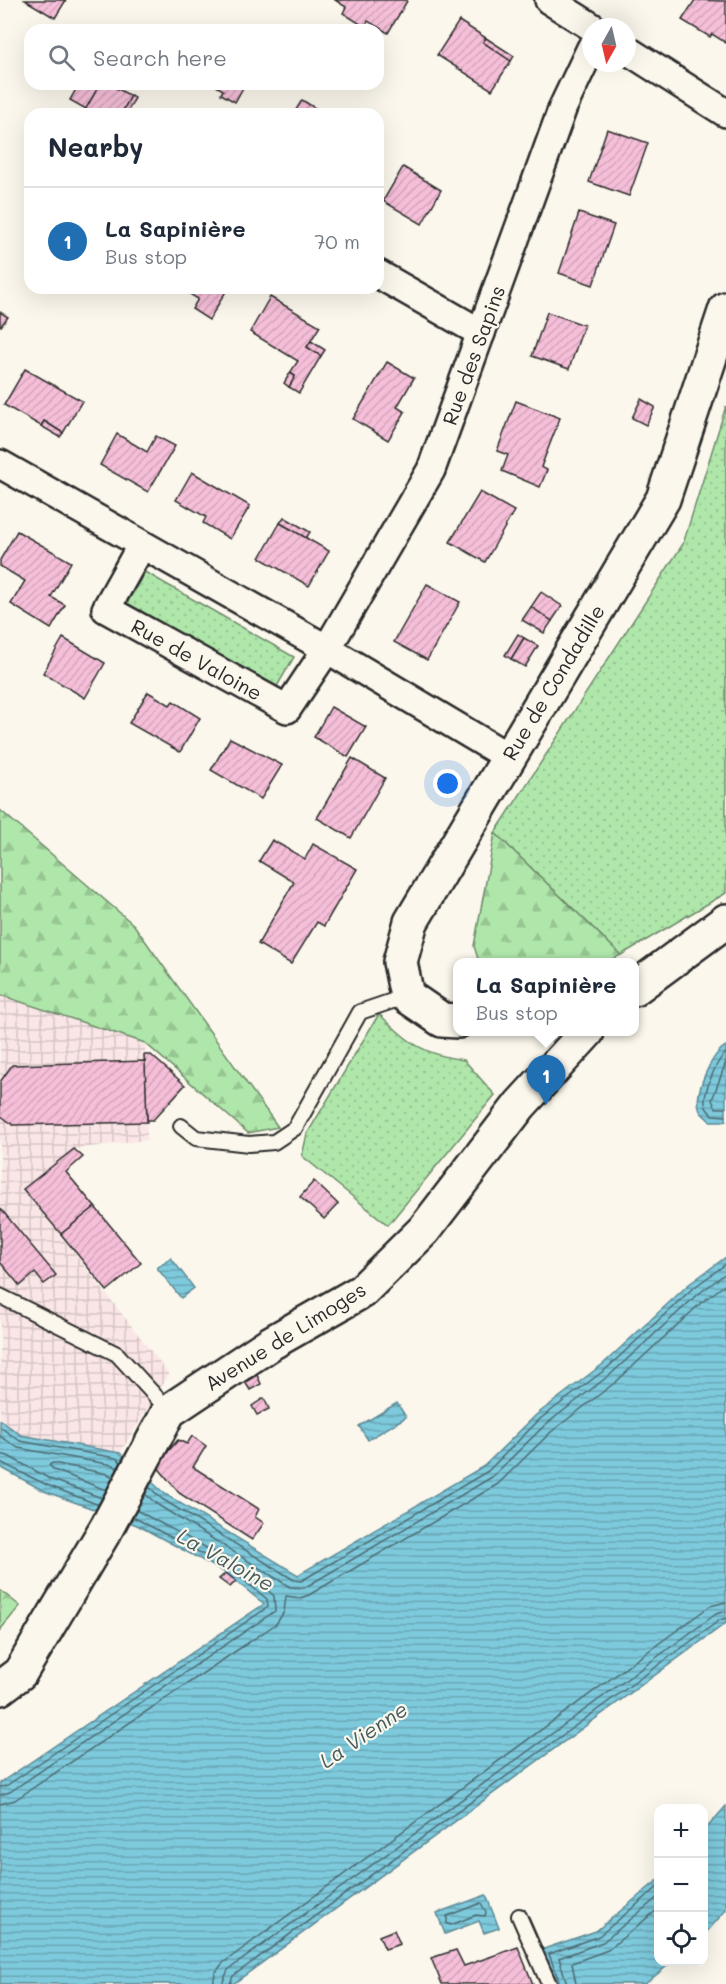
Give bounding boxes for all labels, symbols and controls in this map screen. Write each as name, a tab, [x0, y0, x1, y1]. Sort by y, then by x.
north arrow	[582, 18, 636, 72]
search box	[24, 24, 384, 90]
icon: search	[45, 41, 78, 74]
text: Search here	[93, 43, 227, 72]
text: Nearby	[48, 130, 143, 164]
text: La Sapinière	[105, 214, 246, 243]
text: 1	[63, 228, 72, 254]
text: 70 m	[314, 228, 360, 254]
text: Bus stop	[105, 243, 187, 269]
street label: Rue des Sapins	[436, 282, 510, 428]
street label: Rue de Condadille	[496, 599, 610, 765]
street label: Rue de Valoine	[127, 612, 267, 706]
your location	[433, 769, 462, 798]
popup	[453, 958, 639, 1036]
text: La Sapinière	[476, 970, 616, 999]
text: Bus stop	[476, 999, 558, 1025]
pin: 1	[526, 1056, 566, 1105]
street label: Avenue de Limoges	[200, 1276, 370, 1396]
water label: La Valoine	[173, 1521, 279, 1597]
water label: La Vienne	[314, 1695, 412, 1773]
map controls	[654, 1804, 708, 1966]
button: +	[654, 1804, 708, 1858]
button: −	[654, 1858, 708, 1912]
button: locate	[654, 1912, 708, 1966]

